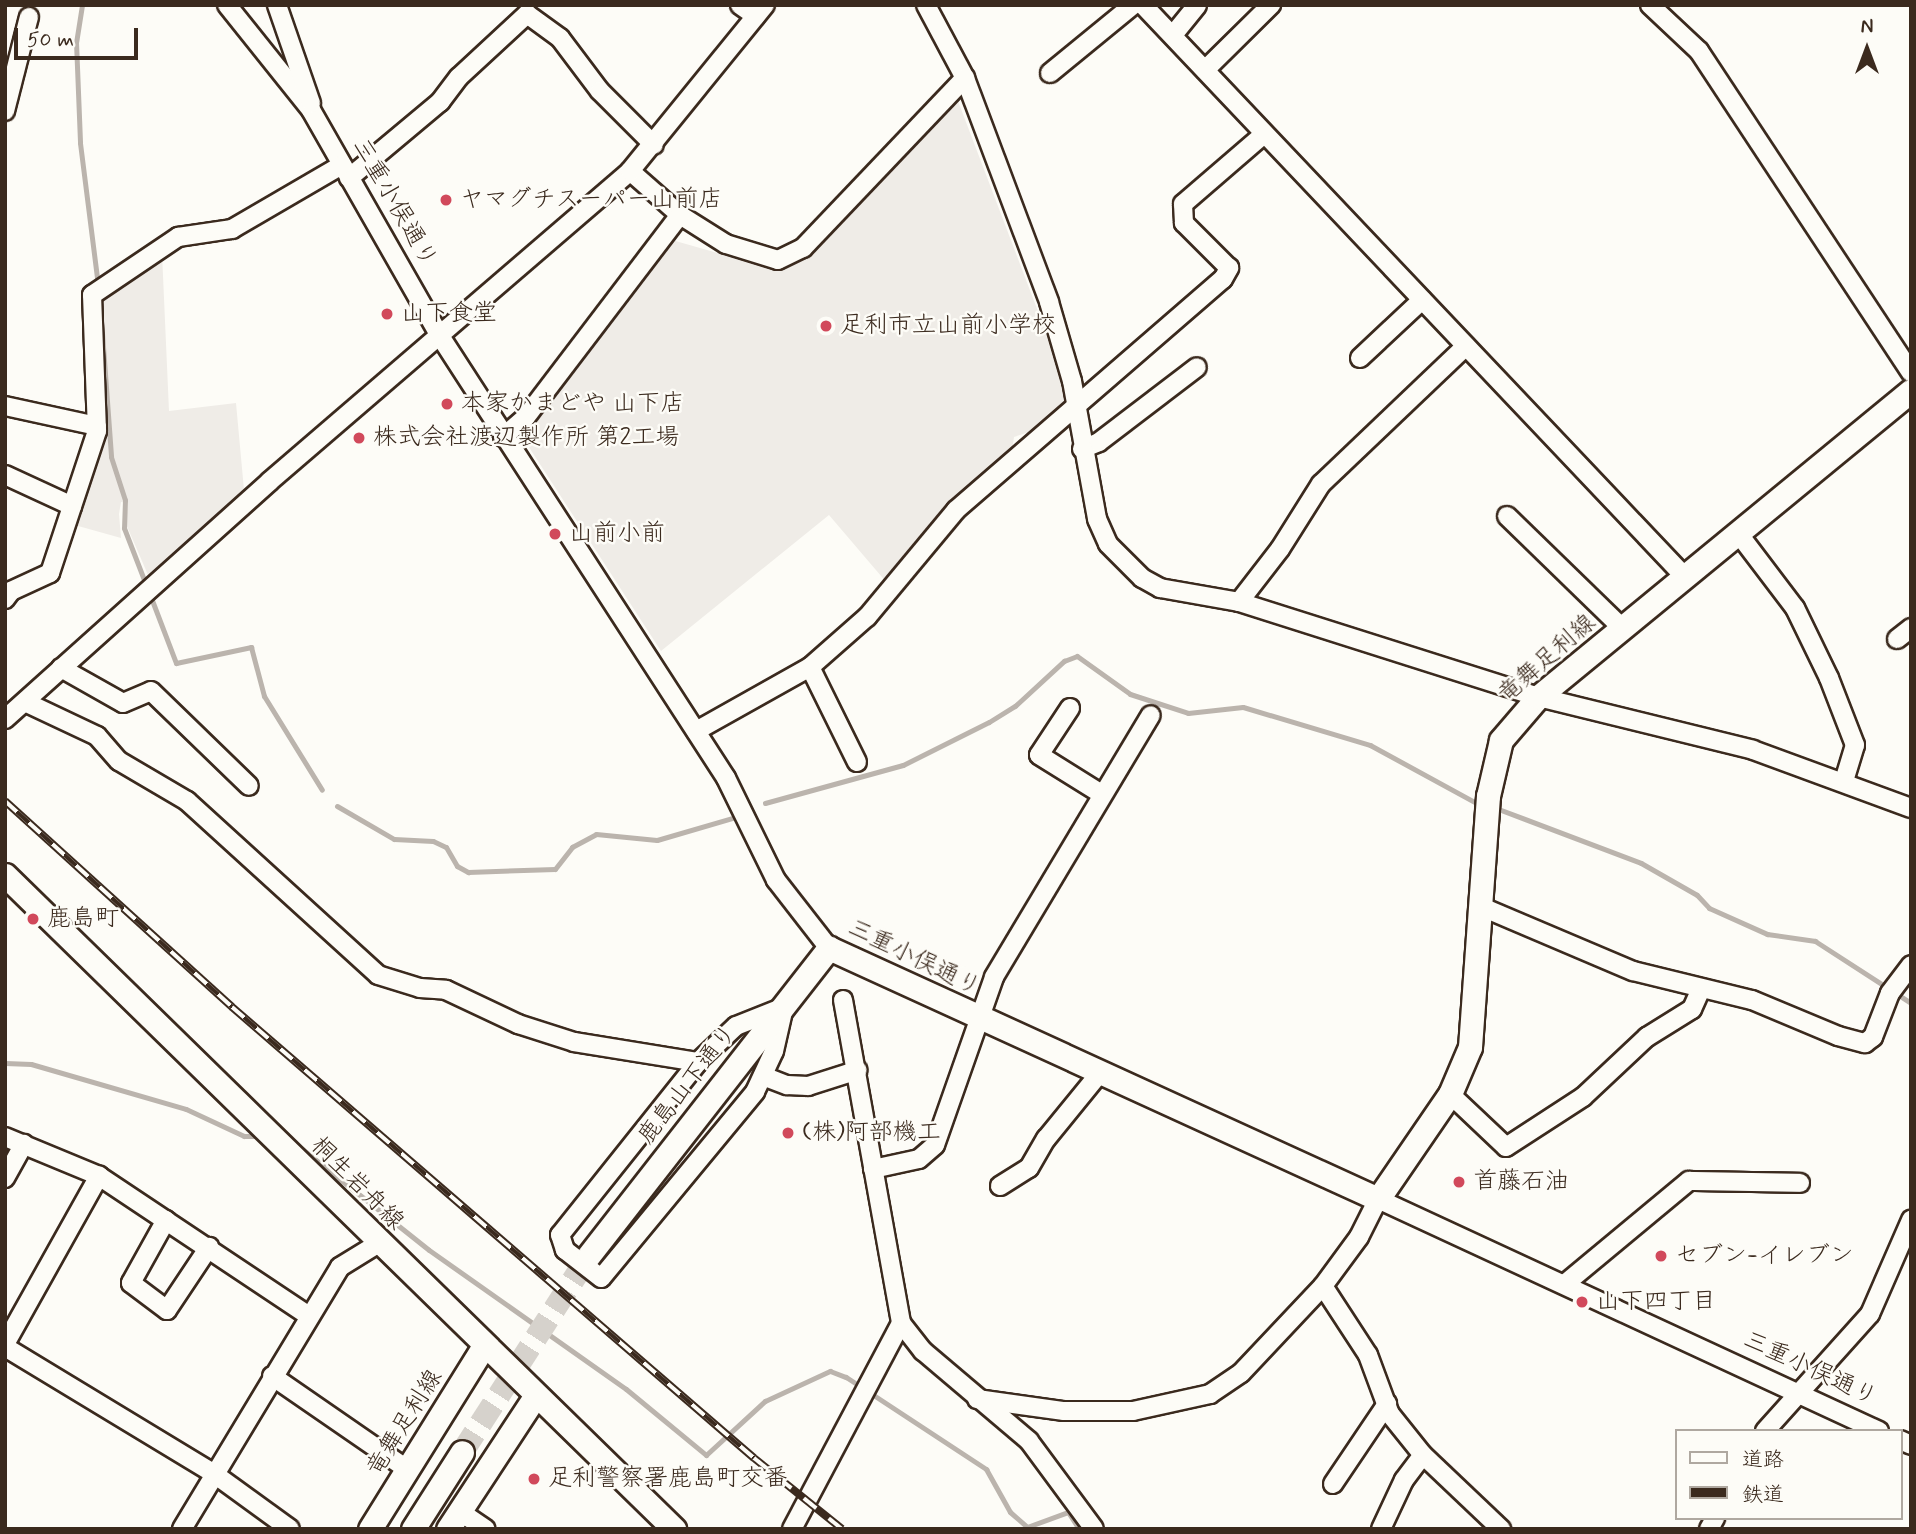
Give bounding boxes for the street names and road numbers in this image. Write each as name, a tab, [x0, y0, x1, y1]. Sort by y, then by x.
street label: 三重小俣通り	[346, 133, 442, 273]
street label: 竜舞足利線	[1492, 609, 1602, 709]
street label: 三重小俣通り	[843, 913, 985, 1003]
street label: 鹿島山下通り	[632, 1019, 744, 1151]
street label: 桐生岩舟線	[304, 1131, 410, 1237]
street label: 三重小俣通り	[1739, 1326, 1881, 1412]
street label: 竜舞足利線	[361, 1364, 449, 1482]

